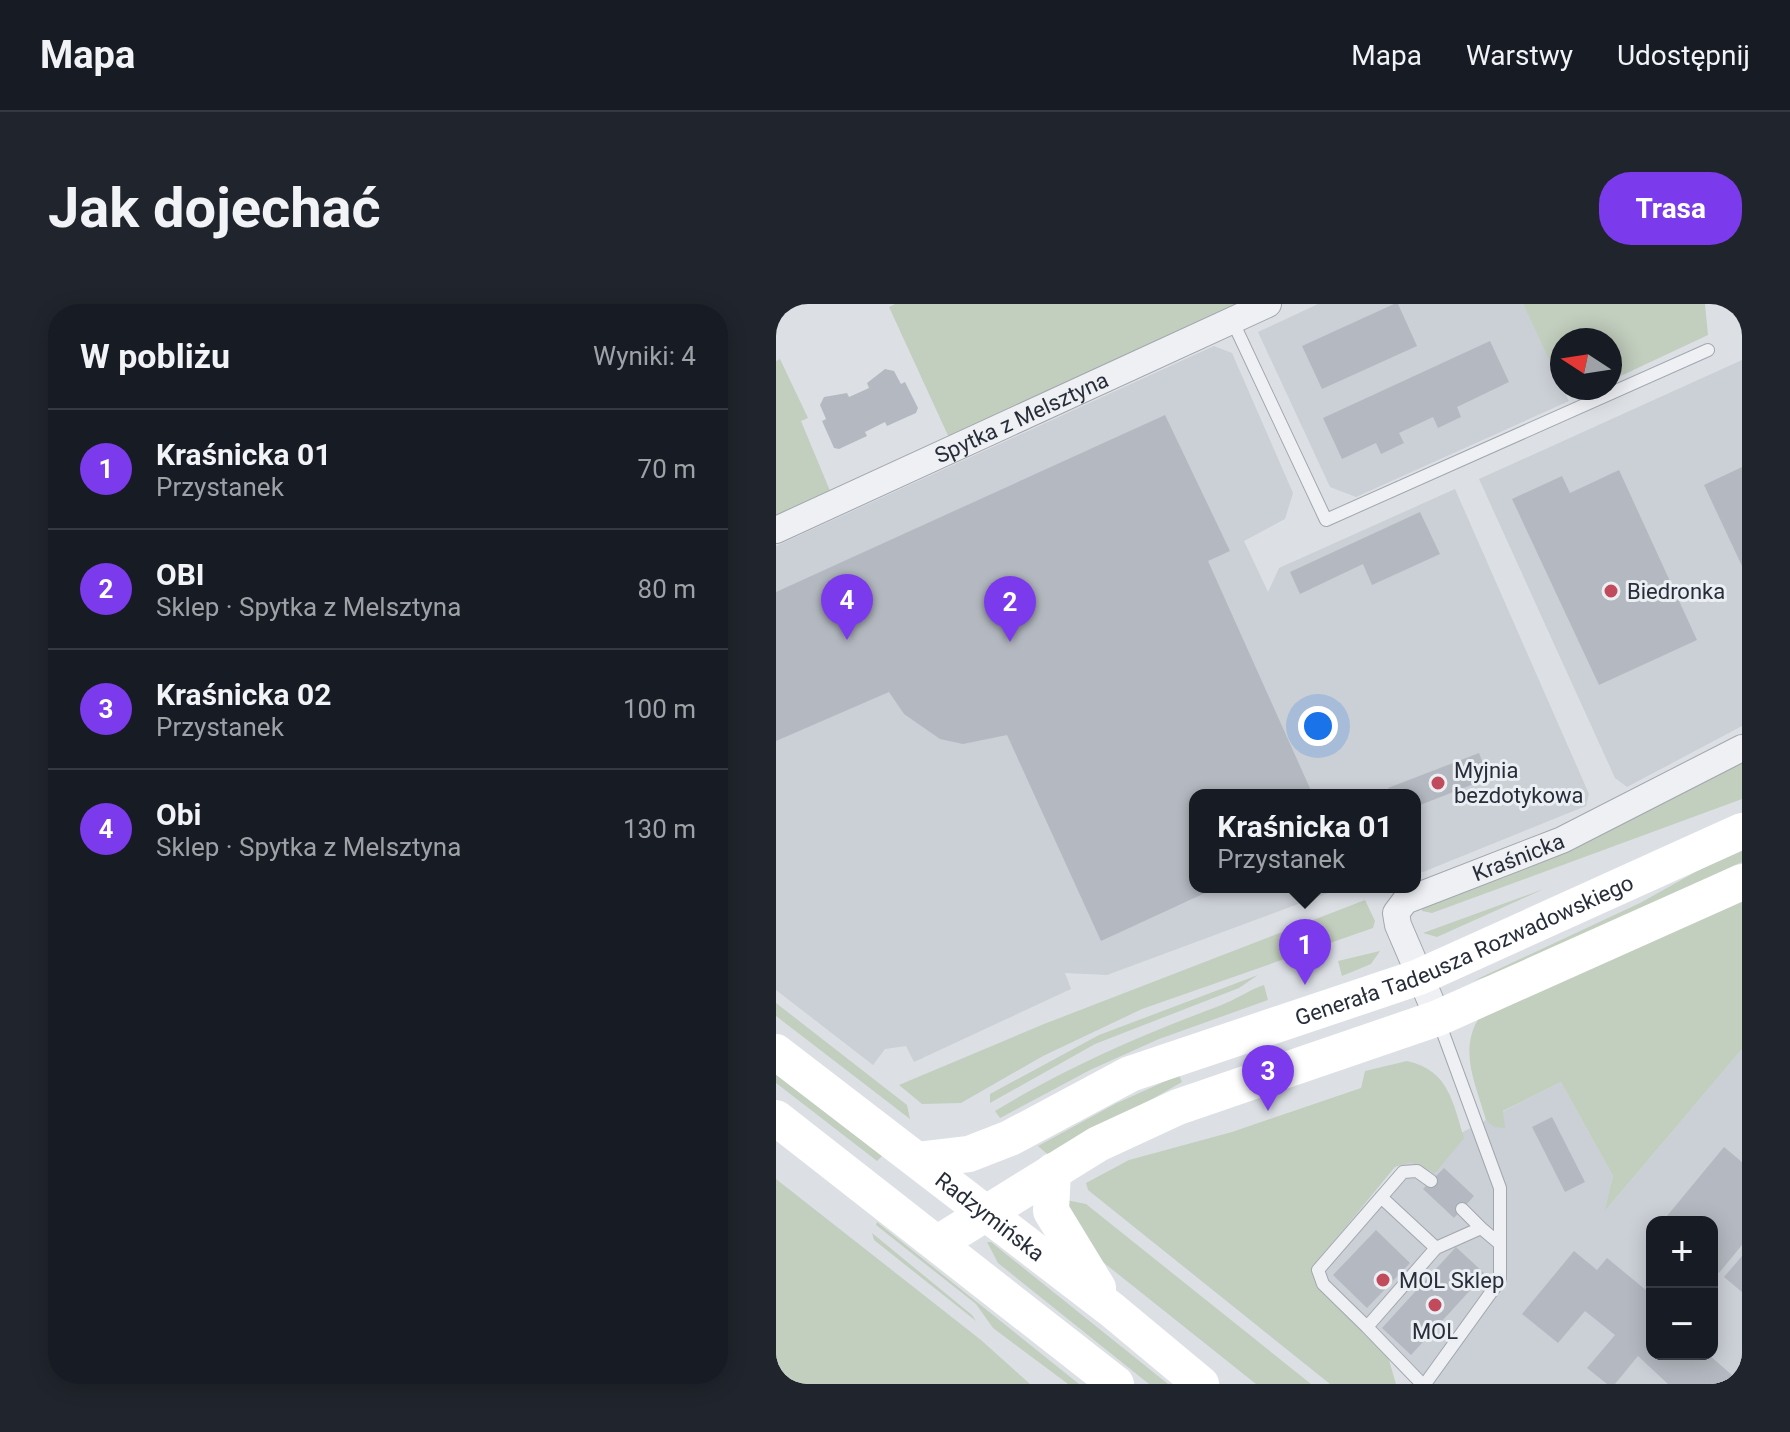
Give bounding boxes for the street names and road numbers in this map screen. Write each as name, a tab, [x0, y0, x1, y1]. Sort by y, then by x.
street label: Spytka z Melsztyna	[931, 367, 1112, 468]
street label: Kraśnicka	[1469, 828, 1568, 886]
street label: Generała Tadeusza Rozwadowskiego	[1292, 869, 1637, 1030]
street label: Radzymińska	[931, 1167, 1050, 1266]

